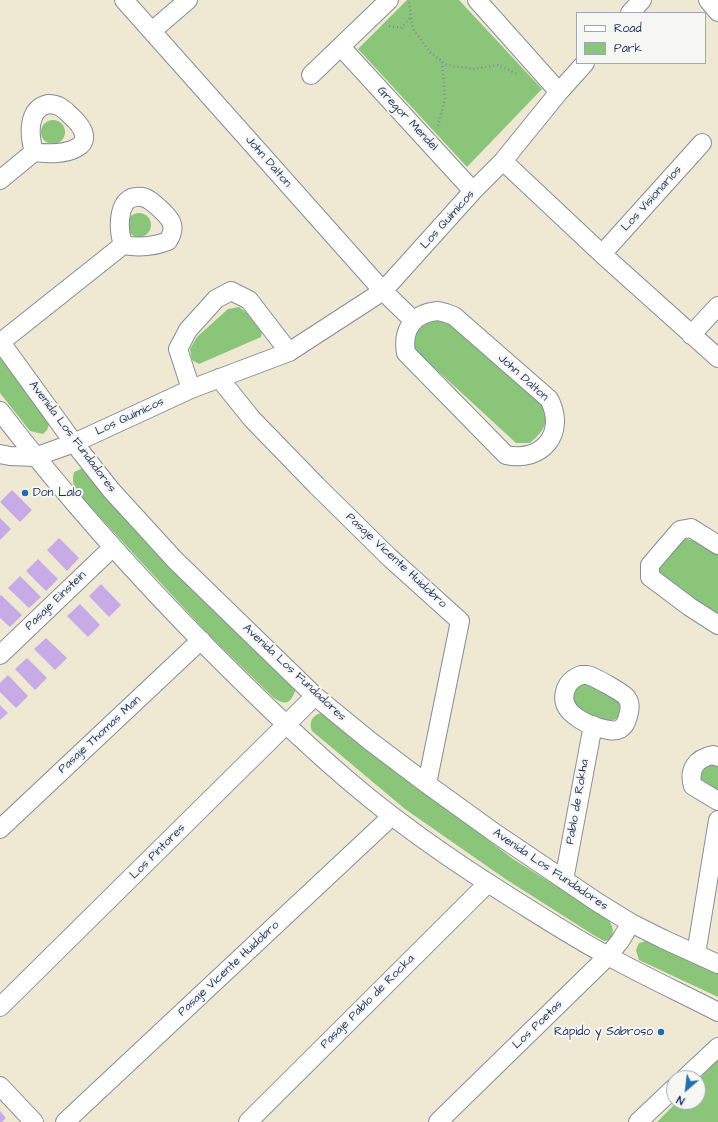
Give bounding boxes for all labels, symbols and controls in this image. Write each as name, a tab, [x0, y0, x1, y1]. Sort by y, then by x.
legend	[576, 12, 706, 64]
text: Road	[614, 20, 642, 37]
text: Park	[614, 40, 642, 57]
street label: Gregor Mendel	[374, 84, 440, 154]
street label: John Dalton	[242, 133, 294, 191]
street label: Los Visionarios	[619, 163, 685, 235]
street label: Los Químicos	[418, 188, 478, 252]
street label: John Dalton	[495, 351, 551, 405]
street label: Avenida Los Fundadores	[25, 378, 119, 496]
street label: Los Químicos	[93, 395, 167, 439]
place label: Don Lalo	[33, 486, 81, 500]
marker: Don Lalo	[20, 488, 30, 498]
street label: Pasaje Vicente Huidobro	[342, 510, 450, 612]
street label: Pasaje Einstein	[22, 568, 90, 634]
street label: Avenida Los Fundadores	[239, 621, 349, 725]
street label: Pasaje Thomas Man	[56, 693, 144, 777]
street label: Pablo de Rokha	[563, 758, 593, 846]
street label: Los Pintores	[127, 821, 189, 883]
street label: Avenida Los Fundadores	[490, 826, 610, 914]
street label: Pasaje Vicente Huidobro	[175, 918, 283, 1020]
street label: Pasaje Pablo de Rocka	[318, 952, 418, 1052]
street label: Los Poetas	[510, 998, 566, 1052]
place label: Rápido y Sabroso	[554, 1025, 653, 1039]
marker: Rápido y Sabroso	[656, 1027, 666, 1037]
north arrow	[666, 1070, 706, 1110]
text: N	[674, 1092, 687, 1108]

